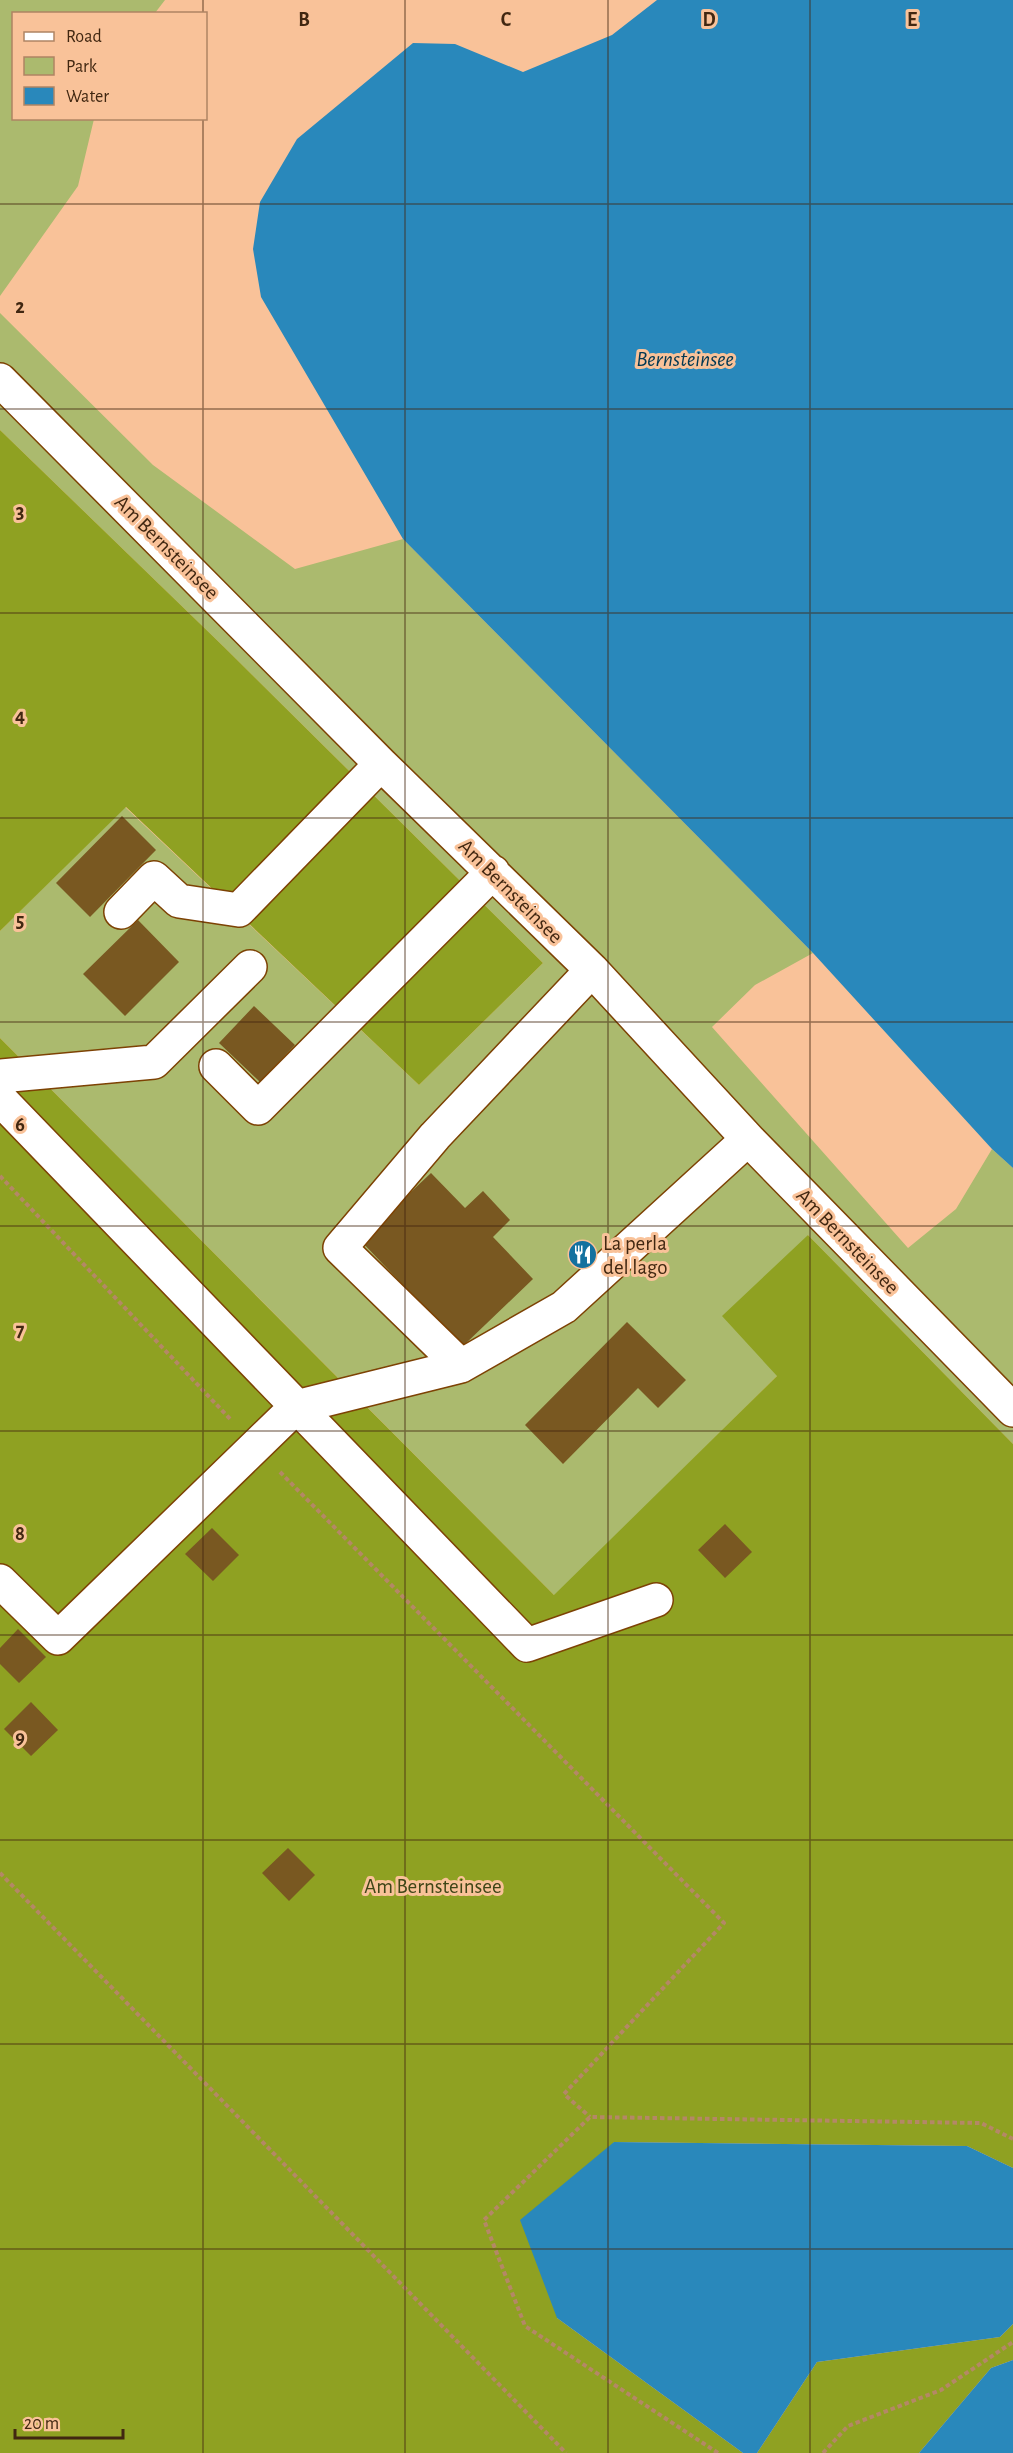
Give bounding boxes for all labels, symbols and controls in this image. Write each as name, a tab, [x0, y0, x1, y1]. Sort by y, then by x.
text: B	[298, 10, 310, 30]
text: C	[501, 10, 512, 30]
text: D	[702, 10, 716, 30]
text: E	[907, 10, 917, 30]
legend	[12, 12, 207, 120]
text: Road	[66, 28, 102, 46]
text: Park	[66, 58, 98, 76]
text: Water	[66, 88, 109, 106]
text: 2	[15, 297, 25, 317]
water label: Bernsteinsee	[636, 348, 734, 370]
street label: Am Bernsteinsee	[111, 491, 223, 603]
text: 3	[16, 502, 24, 522]
text: 4	[15, 706, 25, 726]
street label: Am Bernsteinsee	[455, 835, 567, 947]
text: 5	[16, 911, 24, 931]
text: 6	[15, 1115, 25, 1135]
street label: Am Bernsteinsee	[792, 1185, 903, 1298]
place label: La perla del lago	[603, 1233, 668, 1278]
restaurant icon: La perla del lago	[566, 1239, 598, 1271]
text: 7	[16, 1320, 25, 1340]
text: 8	[15, 1524, 25, 1544]
text: 9	[15, 1728, 25, 1748]
park label: Am Bernsteinsee	[364, 1876, 502, 1897]
scale bar	[15, 2402, 123, 2440]
text: 20 m	[24, 2415, 59, 2433]

